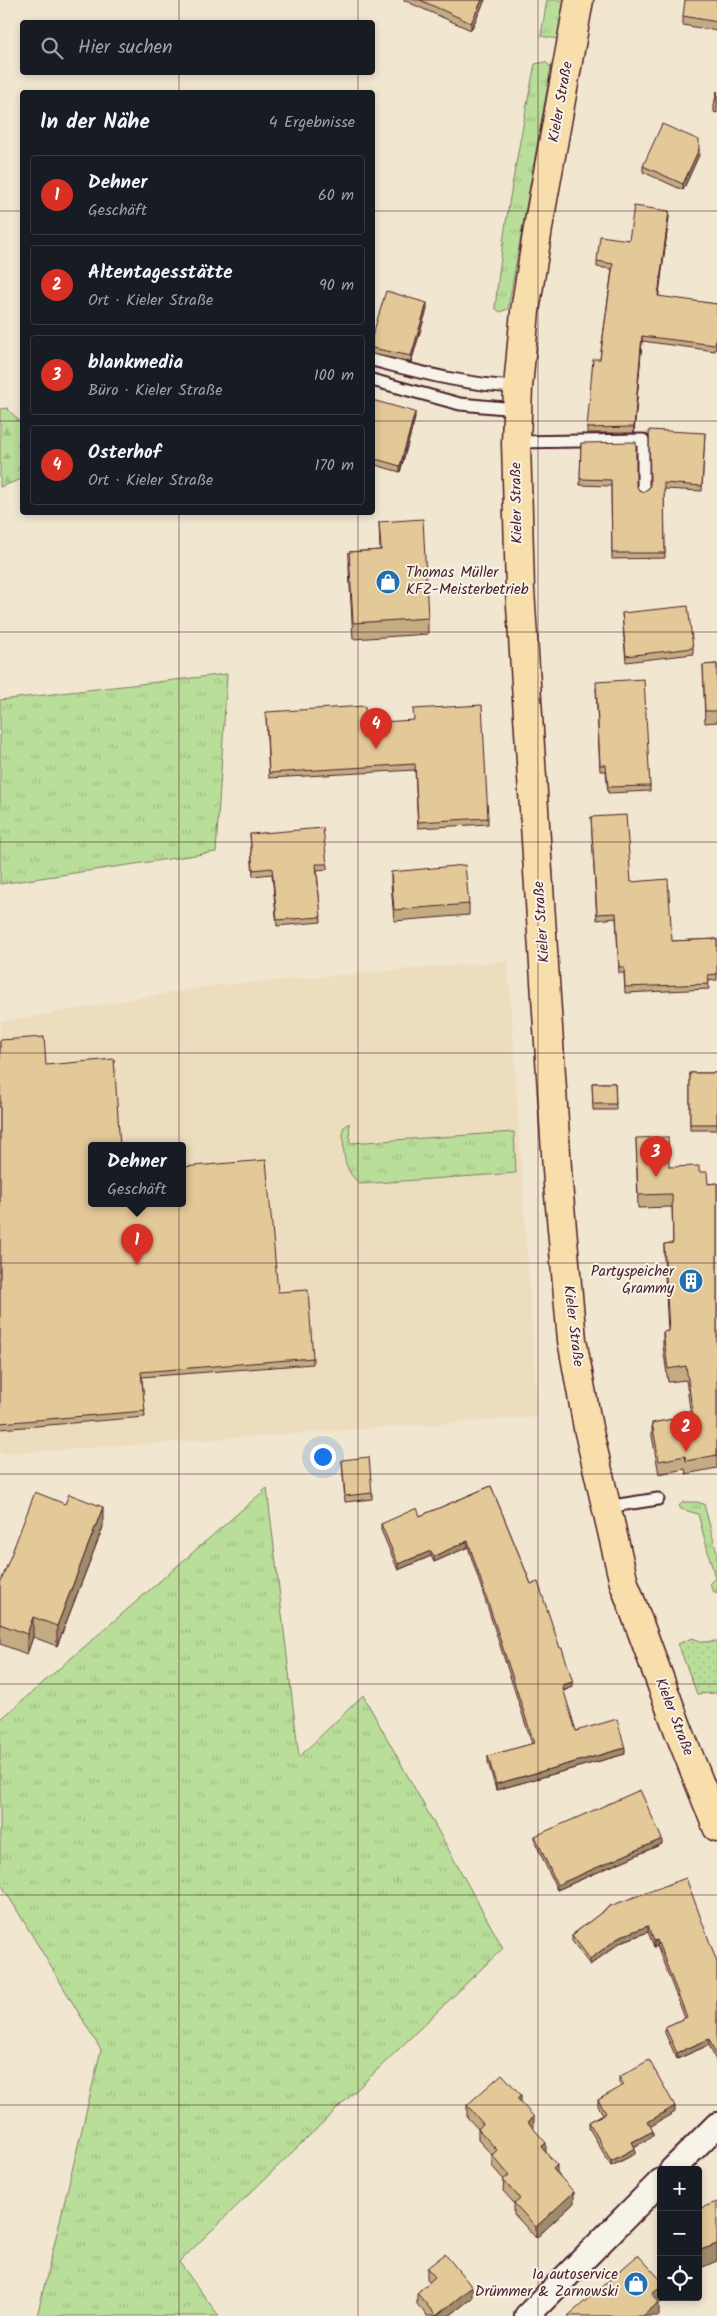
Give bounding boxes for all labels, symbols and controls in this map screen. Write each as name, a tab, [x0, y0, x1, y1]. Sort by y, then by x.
search box	[20, 20, 375, 75]
text: Hier suchen	[78, 33, 172, 63]
icon: search	[38, 34, 66, 62]
street label: Kieler Straße	[542, 59, 580, 144]
text: In der Nähe	[40, 106, 150, 139]
text: 4 Ergebnisse	[269, 110, 355, 135]
text: Dehner	[88, 168, 147, 198]
text: 1	[55, 183, 59, 208]
text: 60 m	[318, 183, 354, 208]
text: Geschäft	[88, 198, 147, 223]
text: Altentagesstätte	[88, 258, 233, 288]
text: 2	[52, 273, 62, 298]
text: 90 m	[319, 273, 354, 298]
text: Ort · Kieler Straße	[88, 288, 213, 313]
text: blankmedia	[88, 348, 183, 378]
text: 3	[53, 363, 61, 388]
text: 100 m	[314, 363, 354, 388]
text: Büro · Kieler Straße	[88, 378, 222, 403]
text: Osterhof	[88, 438, 161, 468]
text: 4	[53, 453, 61, 478]
text: 170 m	[314, 453, 354, 478]
street label: Kieler Straße	[504, 462, 530, 544]
text: Ort · Kieler Straße	[88, 468, 213, 493]
place label: Thomas Müller KFZ-Meisterbetrieb	[406, 561, 529, 602]
shop icon: Thomas Müller KFZ-Meisterbetrieb	[375, 569, 401, 595]
pin: 4	[360, 708, 392, 749]
street label: Kieler Straße	[527, 880, 557, 964]
pin: 3	[640, 1136, 672, 1177]
popup	[88, 1142, 186, 1207]
text: Dehner	[107, 1147, 167, 1177]
text: Geschäft	[107, 1177, 167, 1202]
pin: 1	[121, 1224, 153, 1265]
place label: Partyspeicher Grammy	[591, 1260, 675, 1301]
building icon: Partyspeicher Grammy	[678, 1268, 704, 1294]
street label: Kieler Straße	[556, 1284, 590, 1368]
pin: 2	[670, 1411, 702, 1452]
your location	[310, 1444, 336, 1470]
street label: Kieler Straße	[648, 1674, 700, 1760]
map controls	[657, 2166, 702, 2301]
button: +	[657, 2166, 702, 2211]
button: −	[657, 2211, 702, 2256]
button: locate	[657, 2256, 702, 2301]
place label: 1a autoservice Drümmer & Zarnowski	[475, 2263, 619, 2304]
shop icon: 1a autoservice Drümmer & Zarnowski	[623, 2271, 649, 2297]

